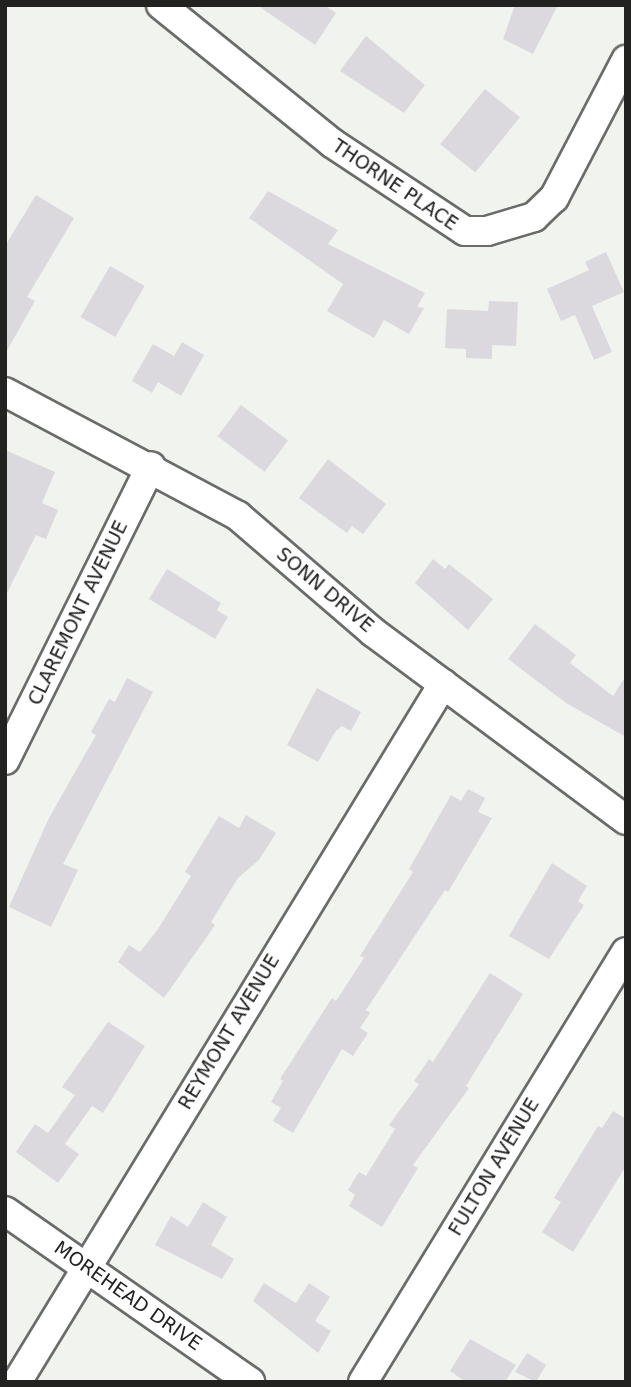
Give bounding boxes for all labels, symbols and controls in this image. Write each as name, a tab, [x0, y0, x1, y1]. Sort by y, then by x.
street label: THORNE PLACE	[328, 135, 462, 235]
street label: CLAREMONT AVENUE	[23, 517, 133, 709]
street label: SONN DRIVE	[272, 543, 378, 637]
street label: REYMONT AVENUE	[174, 950, 284, 1114]
street label: FULTON AVENUE	[444, 1094, 544, 1240]
street label: MOREHEAD DRIVE	[50, 1236, 206, 1356]

